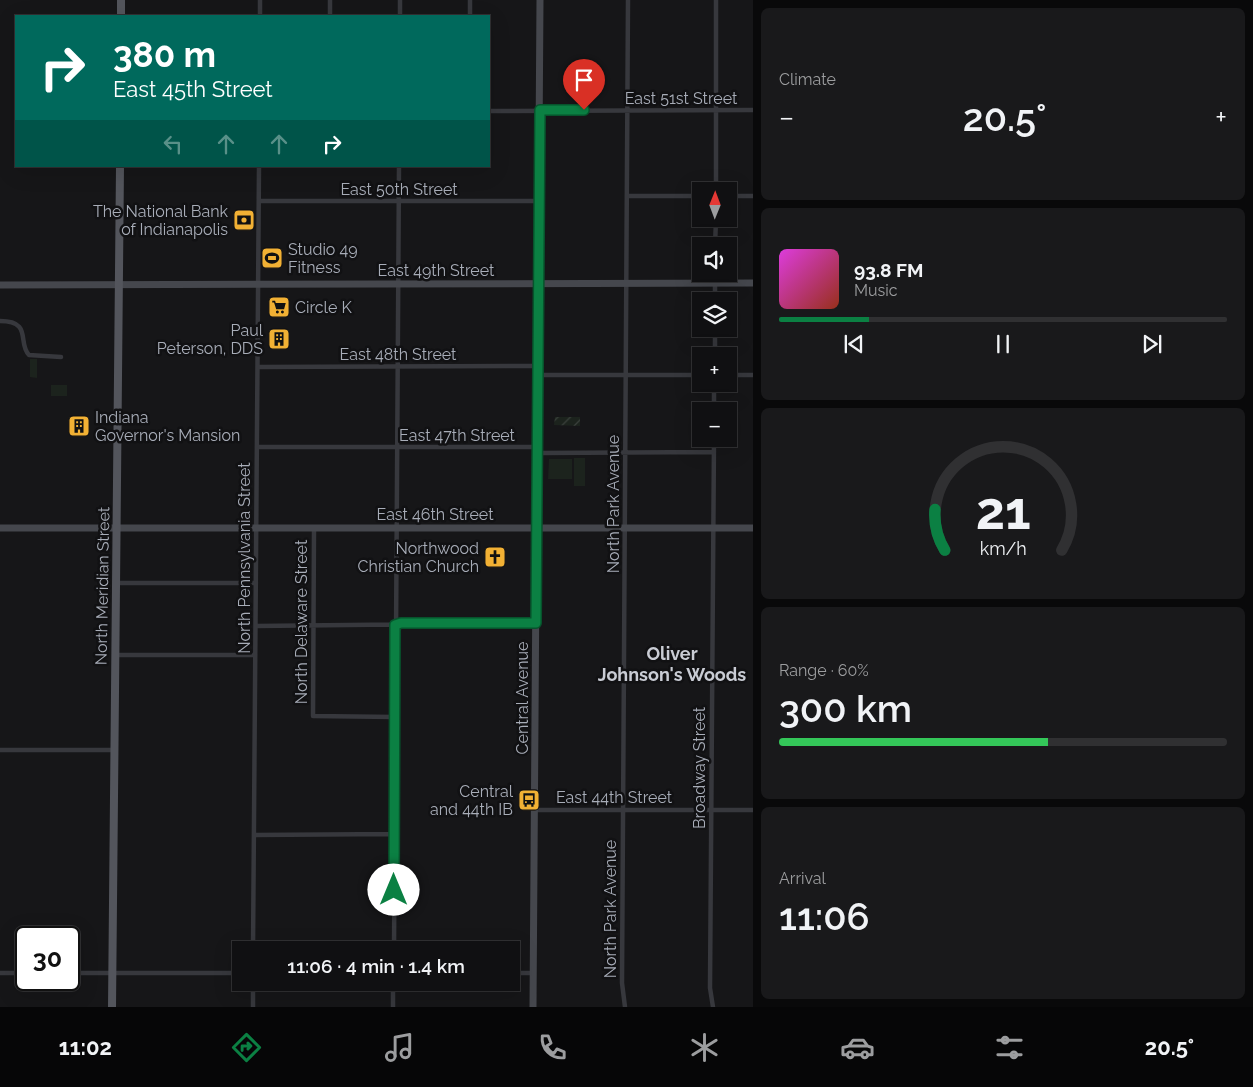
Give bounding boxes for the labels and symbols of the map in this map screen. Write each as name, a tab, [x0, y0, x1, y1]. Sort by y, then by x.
pin	[563, 59, 605, 110]
street label: East 51st Street	[625, 89, 738, 108]
street label: East 50th Street	[340, 180, 458, 199]
north arrow	[692, 182, 738, 228]
place label: The National Bank of Indianapolis	[93, 202, 229, 239]
bank icon: The National Bank of Indianapolis	[232, 208, 256, 232]
place label: Studio 49 Fitness	[288, 240, 358, 277]
sports icon: Studio 49 Fitness	[260, 246, 284, 270]
street label: East 49th Street	[378, 261, 495, 280]
supermarket icon: Circle K	[267, 295, 291, 319]
place label: Circle K	[295, 298, 352, 317]
place label: Paul Peterson, DDS	[157, 321, 264, 358]
building icon: Paul Peterson, DDS	[267, 327, 291, 351]
street label: East 48th Street	[340, 345, 457, 364]
place label: Indiana Governor's Mansion	[95, 408, 240, 445]
building icon: Indiana Governor's Mansion	[67, 414, 91, 438]
street label: East 47th Street	[399, 426, 516, 445]
street label: North Park Avenue	[604, 435, 623, 573]
street label: North Pennsylvania Street	[235, 462, 254, 654]
street label: East 46th Street	[376, 505, 494, 524]
street label: North Meridian Street	[92, 506, 113, 665]
street label: North Delaware Street	[292, 539, 311, 704]
place label: Northwood Christian Church	[358, 539, 479, 576]
church icon: Northwood Christian Church	[483, 545, 507, 569]
street label: Central Avenue	[513, 642, 532, 754]
district label: Oliver Johnson's Woods	[598, 643, 746, 685]
street label: Broadway Street	[690, 706, 709, 829]
place label: Central and 44th IB	[430, 782, 514, 819]
bus stop icon: Central and 44th IB	[517, 788, 541, 812]
street label: East 44th Street	[556, 788, 673, 807]
street label: North Park Avenue	[601, 840, 620, 978]
position arrow	[367, 863, 419, 915]
speed limit sign: 30	[15, 926, 80, 991]

